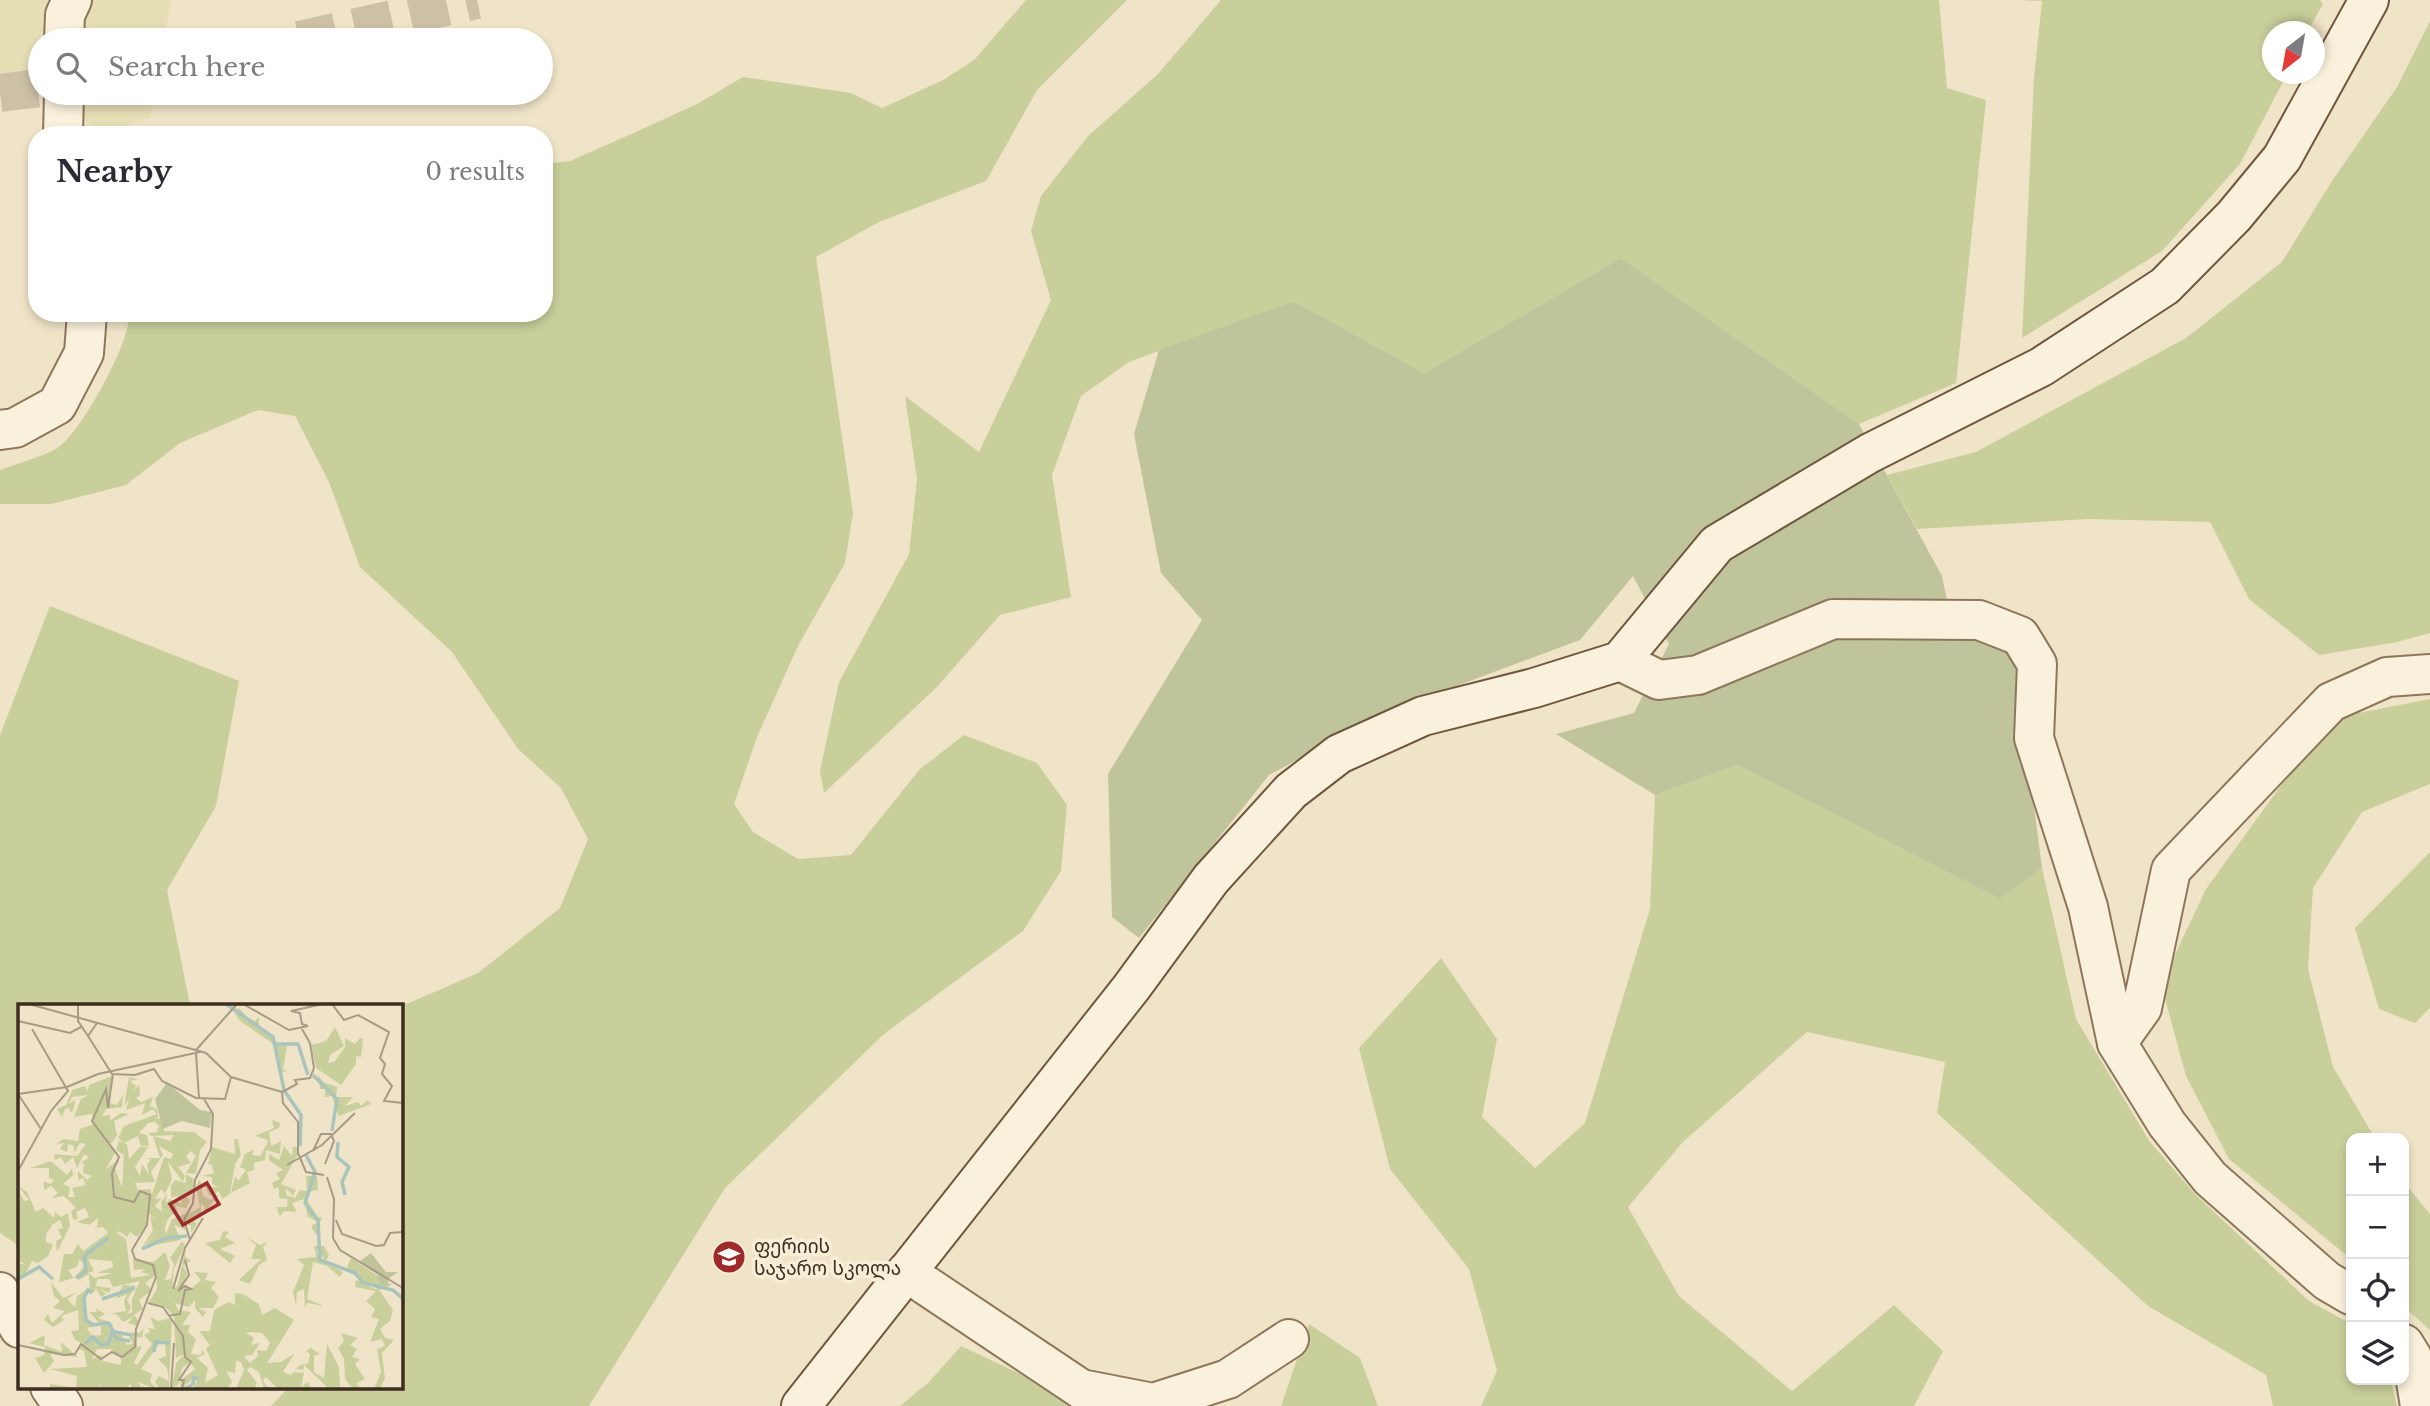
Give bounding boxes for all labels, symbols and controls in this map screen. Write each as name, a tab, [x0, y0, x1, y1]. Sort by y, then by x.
north arrow	[2262, 21, 2325, 84]
search box	[28, 28, 553, 105]
icon: search	[52, 48, 90, 86]
text: Search here	[108, 51, 265, 83]
text: Nearby	[56, 153, 172, 190]
text: 0 results	[426, 158, 525, 186]
inset map	[18, 1004, 402, 1388]
map controls	[2346, 1133, 2409, 1385]
button: +	[2346, 1133, 2409, 1196]
button: −	[2346, 1196, 2409, 1259]
place label: ფერიის საჯარო სკოლა	[754, 1235, 901, 1281]
school or university icon: ფერიის საჯარო სკოლა	[710, 1238, 748, 1276]
button: locate	[2346, 1259, 2409, 1322]
button: layers	[2346, 1322, 2409, 1385]

